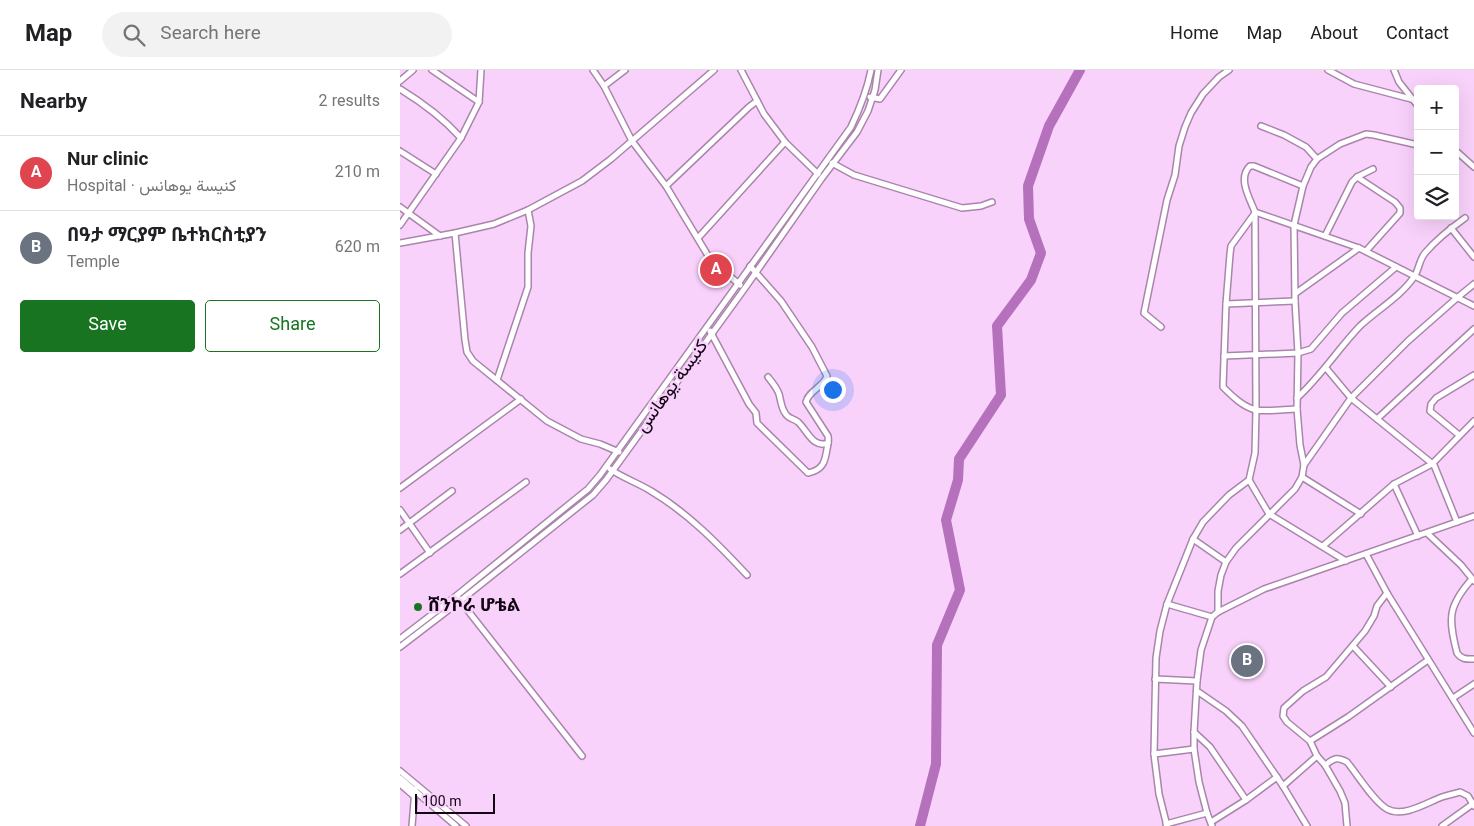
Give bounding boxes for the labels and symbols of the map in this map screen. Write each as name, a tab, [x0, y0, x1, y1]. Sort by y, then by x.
pin: A	[700, 251, 732, 289]
street label: كنيسة يوهانس	[630, 335, 716, 439]
your location	[820, 377, 846, 403]
place label: ሸንኮራ ሆቴል	[428, 593, 520, 621]
marker: ሸንኮራ ሆቴል	[412, 601, 424, 613]
pin: B	[1231, 642, 1263, 680]
scale bar	[415, 791, 495, 814]

